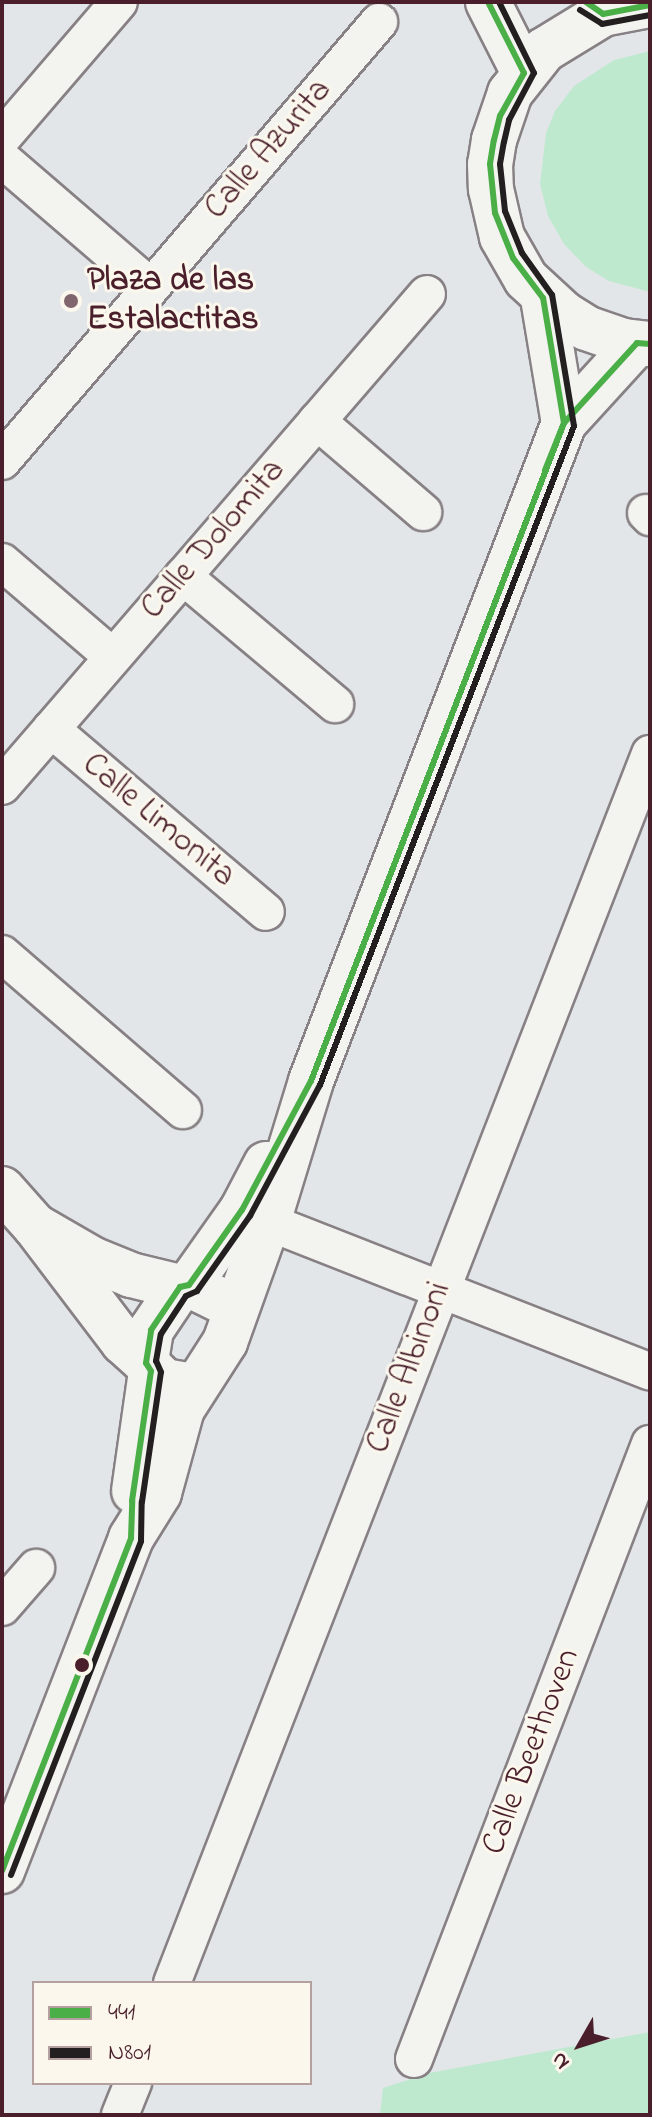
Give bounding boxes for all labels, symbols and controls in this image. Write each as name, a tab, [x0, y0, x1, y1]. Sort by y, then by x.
street label: Calle Azurita	[197, 71, 341, 229]
place label: Plaza de las Estalactitas	[87, 261, 258, 340]
marker: Plaza de las Estalactitas	[62, 292, 80, 310]
street label: Calle Dolomita	[133, 451, 295, 629]
street label: Calle Limonita	[73, 745, 243, 897]
street label: Calle Albinoni	[359, 1277, 461, 1459]
street label: Calle Beethoven	[474, 1643, 590, 1861]
unlabelled marker	[74, 1657, 90, 1673]
legend	[32, 1981, 312, 2085]
text: 441	[108, 1996, 135, 2031]
north arrow	[540, 2005, 620, 2085]
text: N801	[108, 2036, 151, 2071]
text: N	[544, 2044, 578, 2076]

